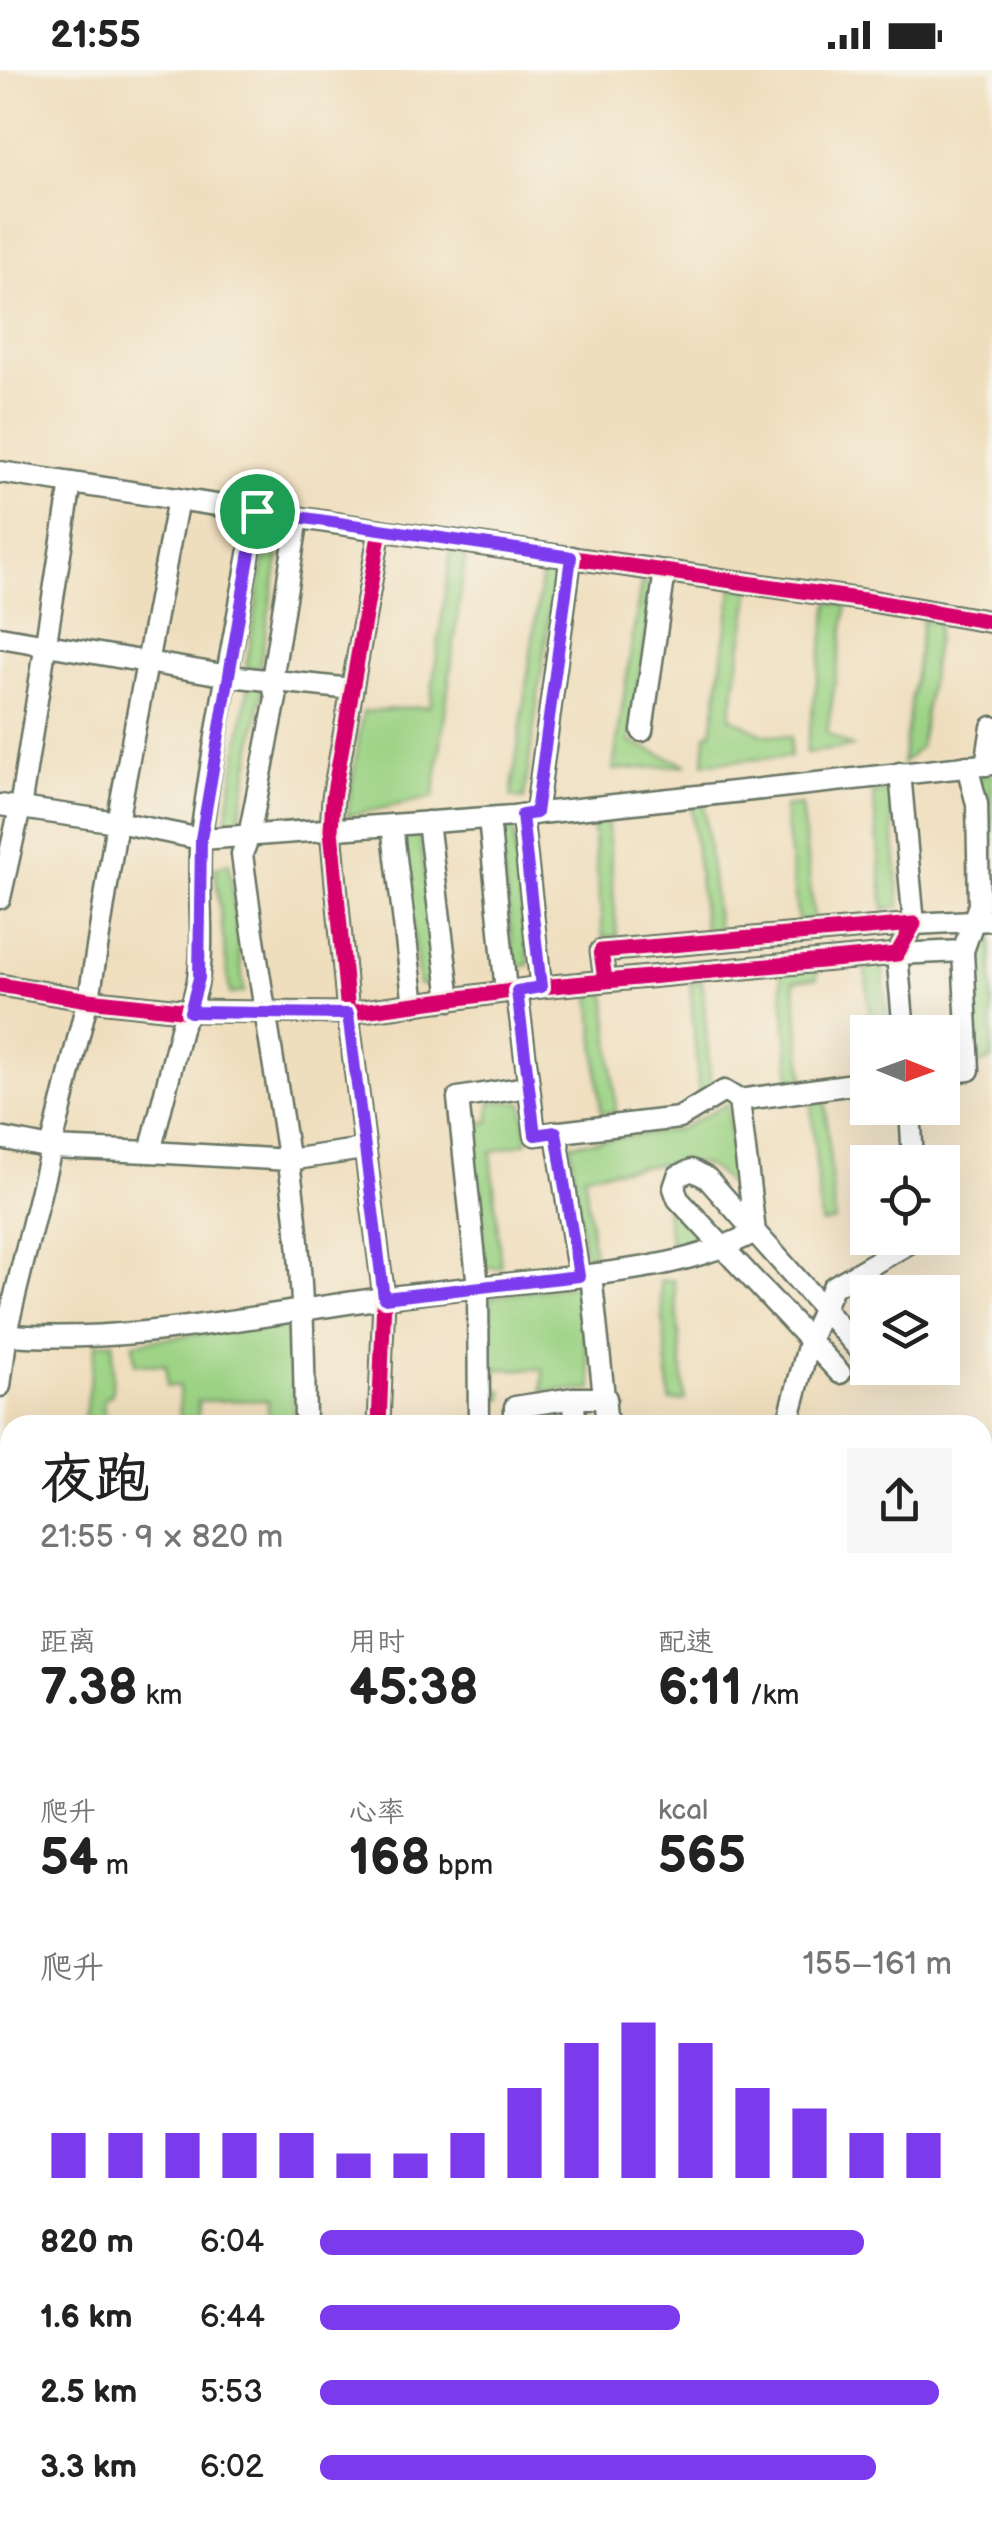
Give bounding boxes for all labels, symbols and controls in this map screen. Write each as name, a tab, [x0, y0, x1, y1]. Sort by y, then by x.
text: 21:55	[50, 13, 141, 58]
pin	[215, 469, 300, 554]
icon: arrive	[230, 484, 285, 539]
north arrow	[850, 1015, 960, 1125]
map controls	[850, 1015, 960, 1385]
button: locate	[850, 1145, 960, 1255]
button: layers	[850, 1275, 960, 1385]
text: 夜跑	[40, 1447, 150, 1514]
button: share	[847, 1448, 952, 1553]
text: 21:55 · 9 × 820 m	[40, 1518, 283, 1557]
text: 距离	[40, 1626, 96, 1659]
text: 用时	[349, 1626, 405, 1659]
text: 配速	[658, 1626, 714, 1659]
text: 7.38	[40, 1659, 138, 1719]
text: 45:38	[349, 1659, 479, 1719]
text: 6:11	[658, 1659, 742, 1719]
text: km	[138, 1679, 182, 1712]
text: /km	[742, 1679, 800, 1712]
text: kcal	[658, 1794, 708, 1827]
text: 爬升	[40, 1796, 96, 1829]
text: 心率	[349, 1796, 405, 1829]
text: 565	[658, 1827, 746, 1887]
text: 54	[40, 1829, 98, 1889]
text: 168	[349, 1829, 430, 1889]
text: m	[98, 1849, 129, 1882]
text: bpm	[430, 1849, 493, 1882]
text: 155–161 m	[802, 1945, 952, 1984]
text: 爬升	[40, 1949, 104, 1988]
text: 820 m	[40, 2223, 134, 2262]
text: 6:04	[200, 2223, 264, 2262]
text: 1.6 km	[40, 2298, 133, 2337]
text: 6:44	[200, 2298, 265, 2337]
text: 2.5 km	[40, 2373, 137, 2412]
text: 5:53	[200, 2373, 263, 2412]
text: 3.3 km	[40, 2448, 137, 2487]
text: 6:02	[200, 2448, 264, 2487]

